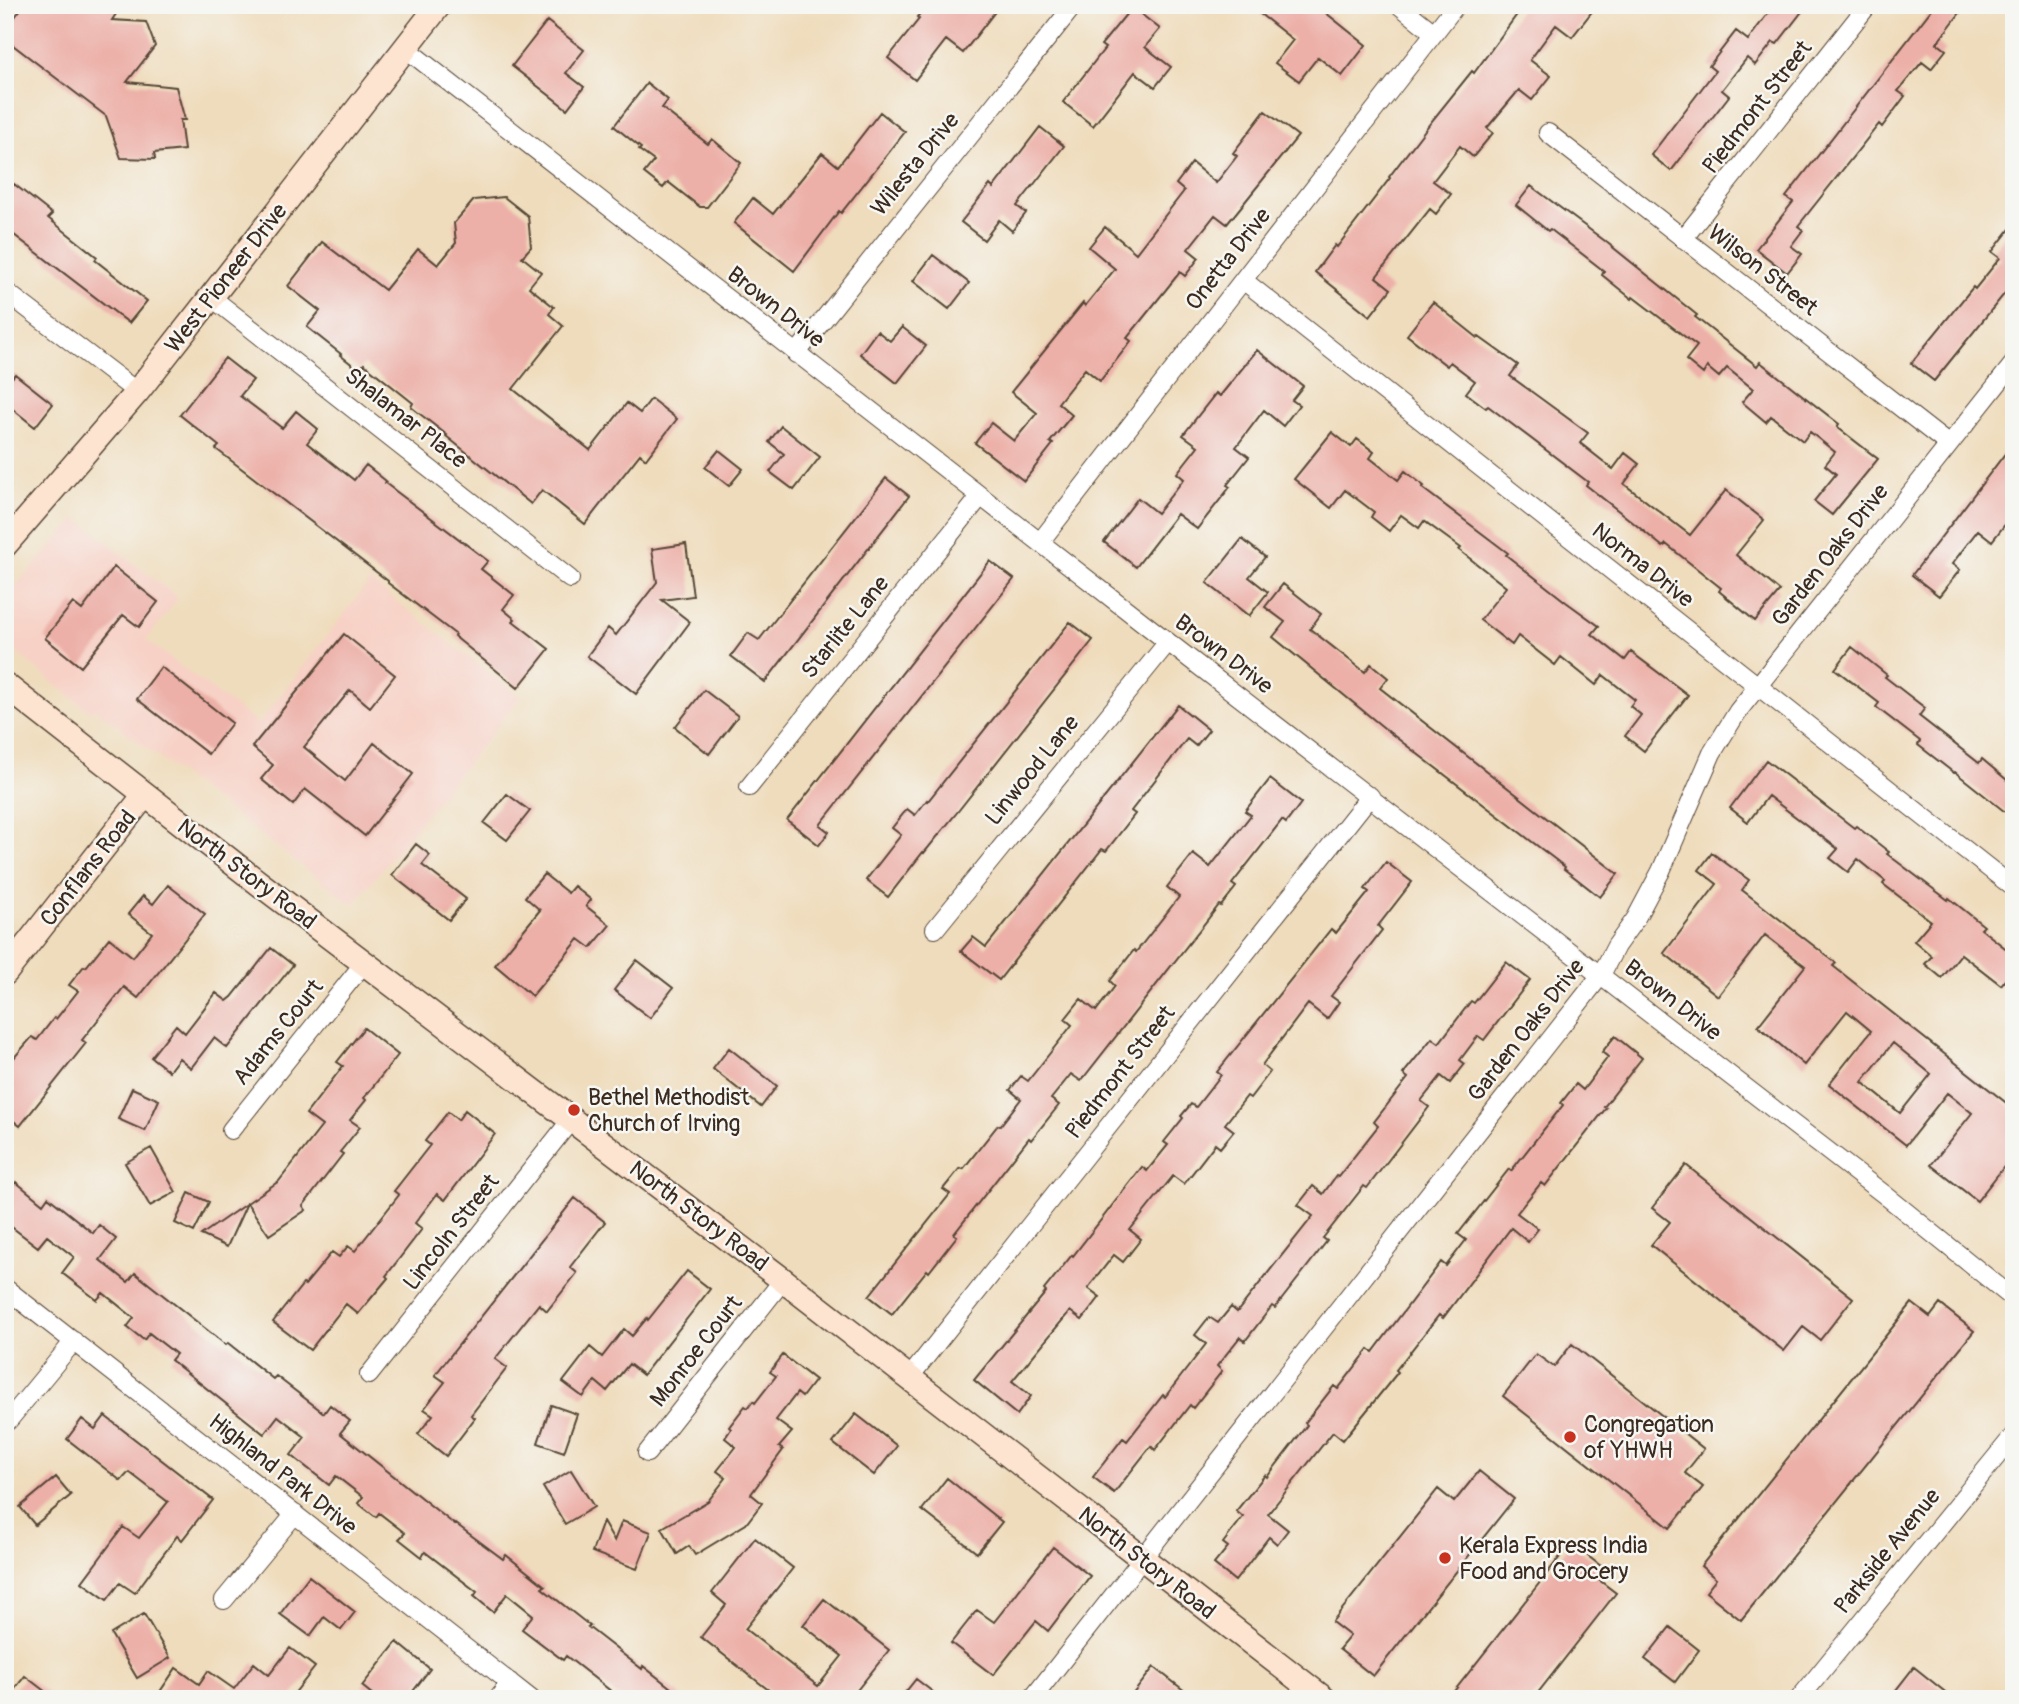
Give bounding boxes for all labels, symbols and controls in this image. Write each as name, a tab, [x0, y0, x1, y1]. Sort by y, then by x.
street label: Piedmont Street	[1696, 34, 1819, 180]
street label: Wilesta Drive	[864, 106, 966, 222]
street label: West Pioneer Drive	[158, 197, 294, 359]
street label: Onetta Drive	[1179, 201, 1277, 316]
street label: Wilson Street	[1702, 218, 1825, 323]
street label: Brown Drive	[722, 260, 831, 354]
street label: Shalamar Place	[339, 361, 473, 475]
street label: Garden Oaks Drive	[1765, 477, 1895, 632]
street label: Norma Drive	[1586, 516, 1700, 614]
street label: Starlite Lane	[795, 569, 896, 684]
street label: Brown Drive	[1169, 608, 1279, 701]
street label: Linwood Lane	[979, 708, 1086, 831]
street label: Conflans Road	[34, 804, 142, 932]
street label: North Story Road	[172, 812, 322, 936]
street label: Garden Oaks Drive	[1461, 952, 1591, 1107]
street label: Brown Drive	[1619, 953, 1728, 1047]
street label: Adams Court	[226, 973, 330, 1091]
street label: Piedmont Street	[1059, 999, 1182, 1145]
place label: Bethel Methodist Church of Irving	[588, 1083, 750, 1138]
marker: Bethel Methodist Church of Irving	[566, 1102, 582, 1118]
street label: North Story Road	[624, 1154, 774, 1278]
street label: Lincoln Street	[397, 1167, 506, 1296]
street label: Monroe Court	[643, 1289, 749, 1413]
street label: Highland Park Drive	[203, 1407, 364, 1541]
place label: Congregation of YHWH	[1584, 1410, 1714, 1465]
marker: Congregation of YHWH	[1562, 1429, 1578, 1445]
street label: Parkside Avenue	[1828, 1482, 1947, 1620]
street label: North Story Road	[1072, 1500, 1222, 1626]
place label: Kerala Express India Food and Grocery	[1459, 1531, 1648, 1586]
marker: Kerala Express India Food and Grocery	[1437, 1550, 1453, 1566]

